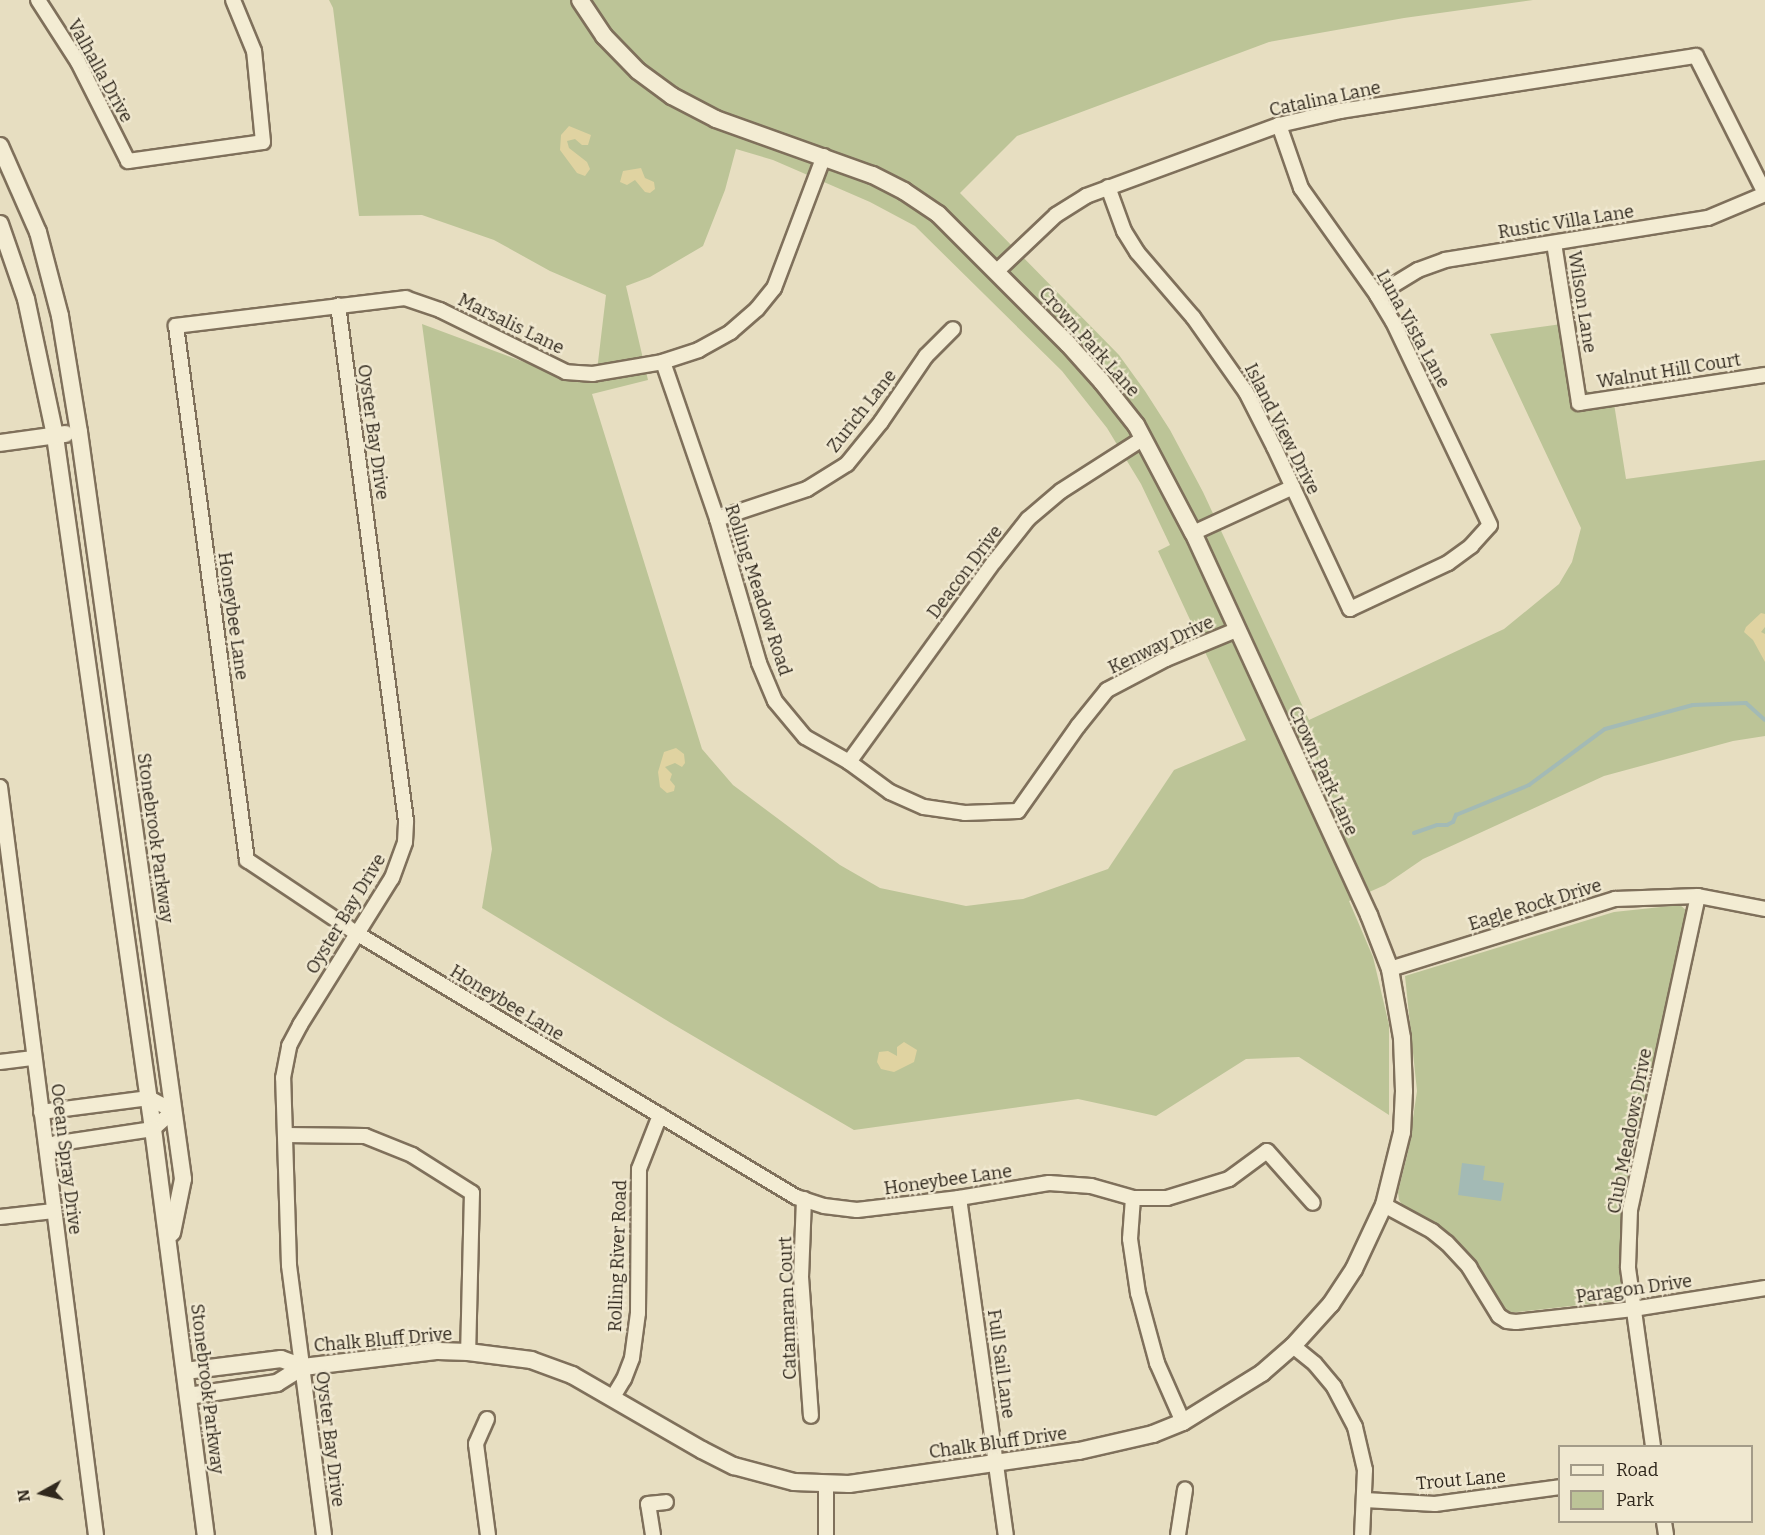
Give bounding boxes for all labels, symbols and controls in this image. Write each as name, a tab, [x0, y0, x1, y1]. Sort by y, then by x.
street label: Valhalla Drive	[63, 15, 137, 127]
street label: Catalina Lane	[1267, 77, 1383, 121]
street label: Rustic Villa Lane	[1496, 201, 1636, 243]
street label: Wilson Lane	[1563, 249, 1601, 355]
street label: Luna Vista Lane	[1372, 266, 1454, 392]
street label: Crown Park Lane	[1034, 283, 1144, 401]
street label: Marsalis Lane	[454, 289, 568, 359]
street label: Walnut Hill Court	[1596, 349, 1742, 393]
street label: Island View Drive	[1240, 360, 1324, 498]
street label: Oyster Bay Drive	[353, 363, 393, 501]
street label: Zurich Lane	[823, 365, 901, 457]
street label: Rolling Meadow Road	[720, 502, 796, 678]
street label: Deacon Drive	[923, 521, 1007, 623]
street label: Honeybee Lane	[213, 551, 253, 681]
street label: Kenway Drive	[1105, 611, 1217, 679]
street label: Crown Park Lane	[1284, 703, 1362, 839]
street label: Stonebrook Parkway	[132, 752, 178, 924]
street label: Oyster Bay Drive	[302, 850, 390, 978]
street label: Eagle Rock Drive	[1466, 874, 1604, 936]
street label: Honeybee Lane	[446, 961, 568, 1045]
street label: Club Meadows Drive	[1603, 1046, 1657, 1216]
street label: Ocean Spray Drive	[46, 1082, 86, 1236]
street label: Honeybee Lane	[883, 1160, 1013, 1200]
street label: Rolling River Road	[605, 1180, 631, 1332]
street label: Catamaran Court	[775, 1236, 801, 1380]
street label: Paragon Drive	[1575, 1270, 1693, 1308]
street label: Stonebrook Parkway	[186, 1303, 228, 1475]
street label: Full Sail Lane	[983, 1308, 1019, 1420]
street label: Chalk Bluff Drive	[313, 1323, 453, 1357]
street label: Oyster Bay Drive	[311, 1370, 349, 1508]
street label: Chalk Bluff Drive	[928, 1423, 1068, 1463]
legend	[1558, 1445, 1753, 1523]
text: Road	[1616, 1459, 1658, 1481]
north arrow	[12, 1463, 72, 1523]
street label: Trout Lane	[1415, 1465, 1507, 1495]
text: N	[13, 1488, 34, 1503]
text: Park	[1616, 1489, 1654, 1511]

